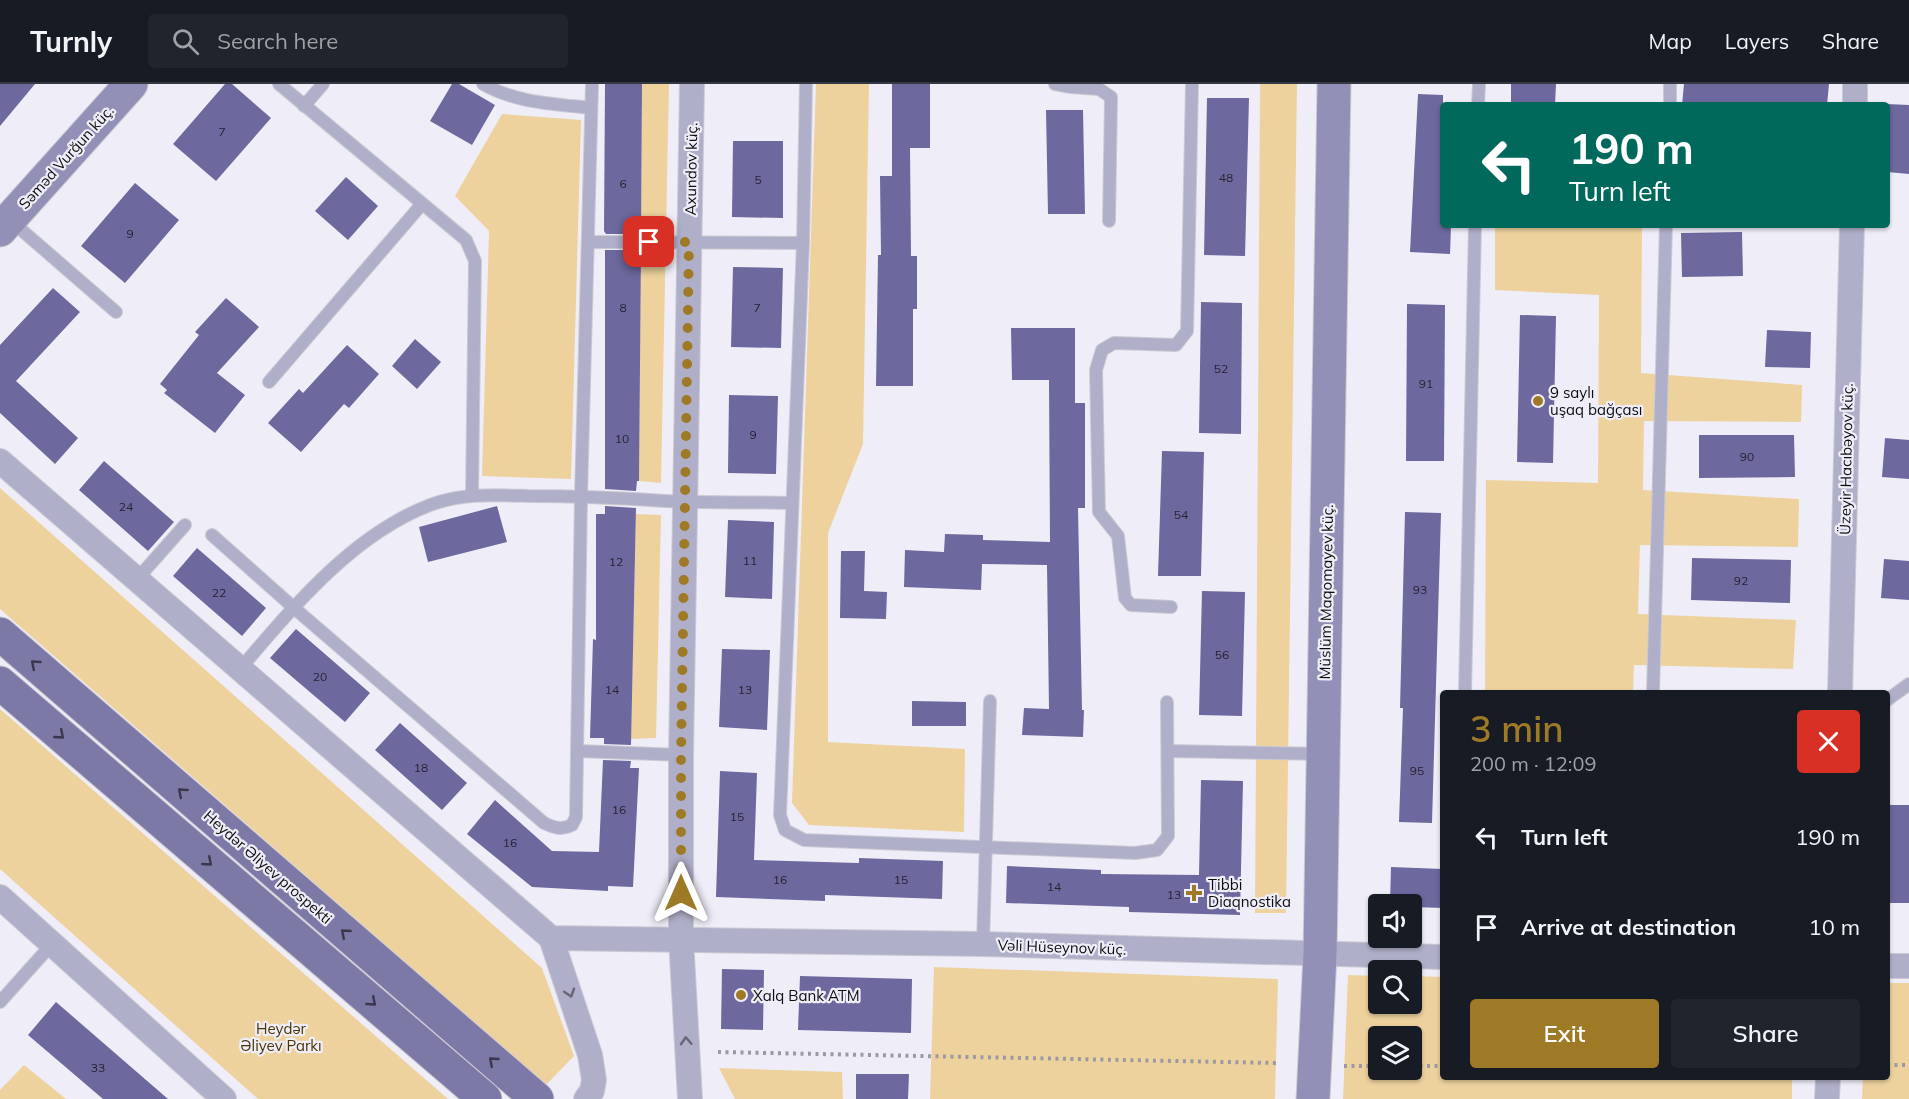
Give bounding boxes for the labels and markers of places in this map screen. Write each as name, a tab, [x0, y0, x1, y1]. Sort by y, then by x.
pin	[623, 216, 674, 267]
place label: 9 saylı uşaq bağçası	[1550, 383, 1642, 419]
marker: 9 saylı uşaq bağçası	[1531, 394, 1545, 408]
place label: Tibbi Diaqnostika	[1208, 875, 1291, 911]
marker: Tibbi Diaqnostika	[1185, 884, 1203, 902]
place label: Xalq Bank ATM	[753, 986, 860, 1005]
marker: Xalq Bank ATM	[734, 988, 748, 1002]

